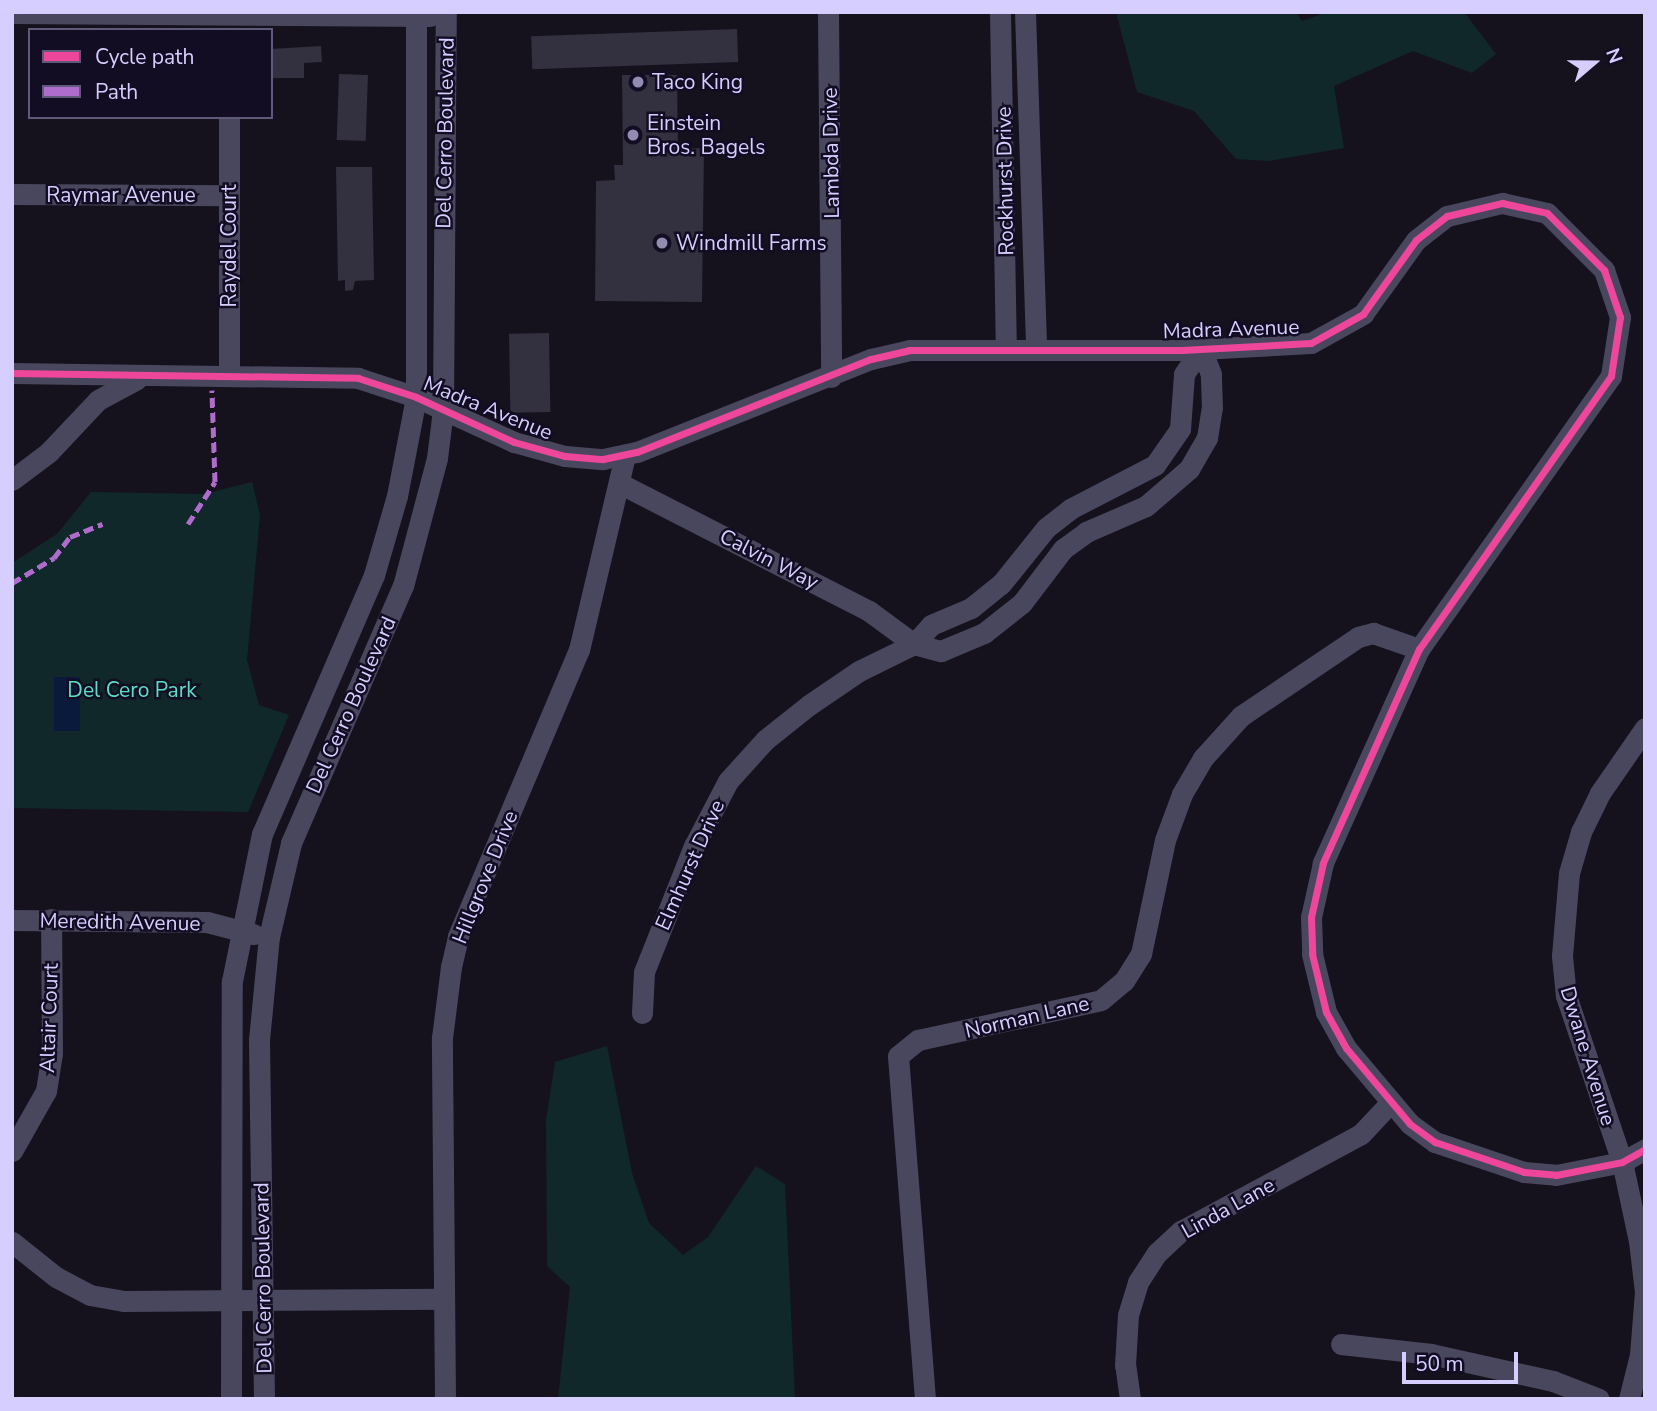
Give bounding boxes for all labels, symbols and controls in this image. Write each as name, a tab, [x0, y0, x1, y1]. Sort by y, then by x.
legend	[28, 28, 273, 119]
north arrow	[1559, 28, 1629, 98]
street label: Del Cerro Boulevard	[431, 37, 459, 229]
text: Cycle path	[95, 43, 194, 71]
text: N	[1599, 45, 1628, 67]
place label: Taco King	[652, 69, 743, 95]
marker: Taco King	[630, 74, 646, 90]
text: Path	[95, 78, 138, 106]
street label: Lambda Drive	[817, 87, 845, 219]
street label: Rockhurst Drive	[991, 106, 1019, 256]
place label: Einstein Bros. Bagels	[647, 110, 765, 160]
marker: Einstein Bros. Bagels	[625, 127, 641, 143]
street label: Raymar Avenue	[46, 182, 196, 208]
street label: Raydel Court	[216, 185, 242, 307]
place label: Windmill Farms	[676, 230, 827, 256]
marker: Windmill Farms	[654, 235, 670, 251]
street label: Madra Avenue	[1162, 314, 1300, 344]
street label: Madra Avenue	[420, 371, 556, 445]
street label: Calvin Way	[715, 523, 823, 595]
street label: Del Cerro Boulevard	[301, 613, 401, 797]
park label: Del Cero Park	[67, 677, 197, 703]
street label: Elmhurst Drive	[650, 796, 730, 934]
street label: Hillgrove Drive	[447, 807, 523, 947]
street label: Meredith Avenue	[39, 908, 201, 936]
street label: Altair Court	[34, 963, 64, 1073]
street label: Dwane Avenue	[1555, 983, 1621, 1129]
street label: Norman Lane	[962, 990, 1092, 1044]
street label: Linda Lane	[1177, 1172, 1279, 1244]
street label: Del Cerro Boulevard	[249, 1182, 277, 1374]
scale bar	[1405, 1338, 1520, 1382]
text: 50 m	[1415, 1350, 1464, 1378]

